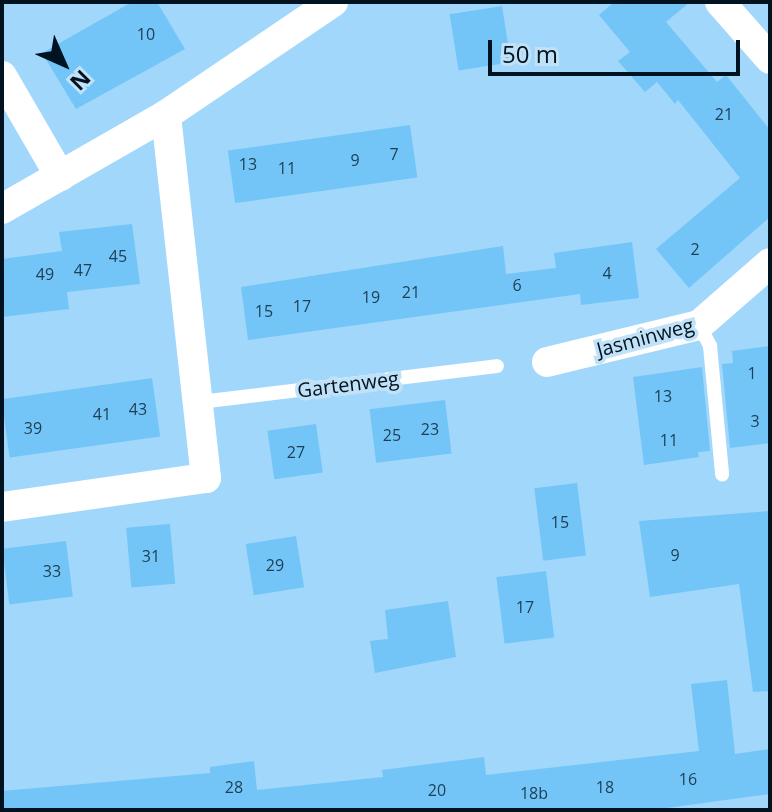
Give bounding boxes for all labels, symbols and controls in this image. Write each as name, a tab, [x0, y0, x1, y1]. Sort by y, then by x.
north arrow	[24, 24, 104, 104]
house number: 10	[137, 24, 155, 44]
scale bar	[492, 24, 744, 74]
text: 50 m	[502, 37, 558, 70]
text: N	[64, 64, 98, 98]
house number: 21	[715, 104, 733, 124]
house number: 7	[389, 144, 399, 164]
house number: 9	[350, 150, 360, 170]
house number: 13	[239, 154, 257, 174]
house number: 11	[278, 158, 296, 178]
house number: 2	[690, 239, 700, 259]
house number: 45	[109, 246, 127, 266]
house number: 47	[74, 260, 92, 280]
house number: 4	[602, 263, 612, 283]
house number: 49	[36, 264, 54, 284]
house number: 6	[512, 275, 522, 295]
house number: 21	[402, 282, 420, 302]
house number: 19	[362, 287, 380, 307]
house number: 17	[293, 296, 311, 316]
house number: 15	[255, 301, 273, 321]
street label: Jasminweg	[594, 313, 696, 361]
house number: 1	[747, 363, 757, 383]
street label: Gartenweg	[296, 366, 400, 402]
house number: 13	[654, 386, 672, 406]
house number: 43	[129, 399, 147, 419]
house number: 41	[93, 404, 111, 424]
house number: 3	[750, 411, 760, 431]
house number: 39	[24, 418, 42, 438]
house number: 23	[421, 419, 439, 439]
house number: 25	[383, 425, 401, 445]
house number: 11	[660, 430, 678, 450]
house number: 27	[287, 442, 305, 462]
house number: 15	[551, 512, 569, 532]
house number: 9	[670, 545, 680, 565]
house number: 31	[142, 546, 160, 566]
house number: 29	[266, 555, 284, 575]
house number: 33	[43, 561, 61, 581]
house number: 17	[516, 597, 534, 617]
house number: 16	[679, 769, 697, 789]
house number: 28	[225, 777, 243, 797]
house number: 18	[596, 777, 614, 797]
house number: 20	[428, 780, 446, 800]
house number: 18b	[520, 783, 548, 803]

